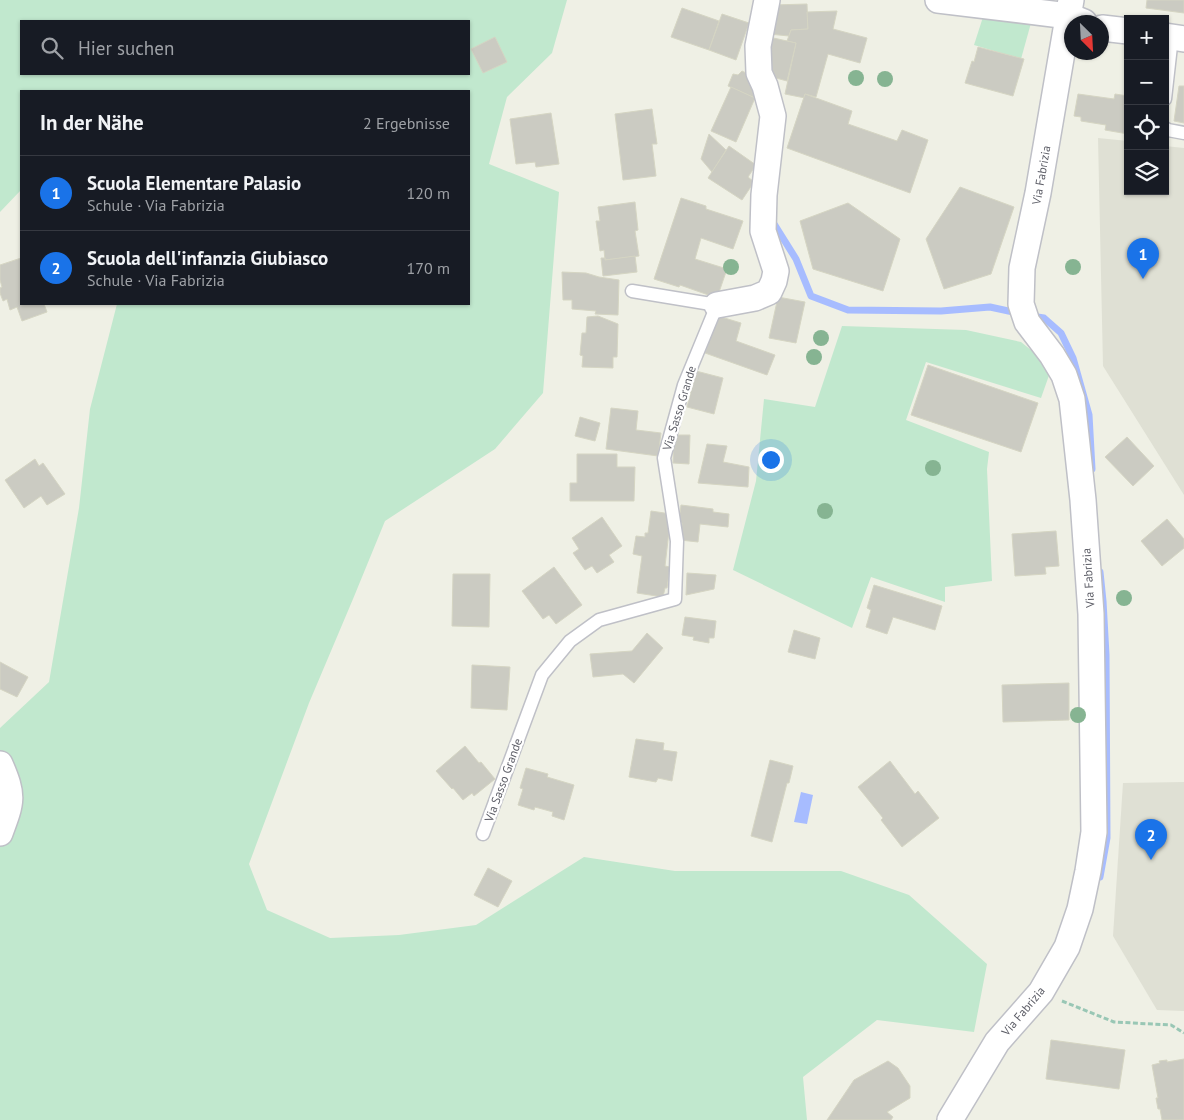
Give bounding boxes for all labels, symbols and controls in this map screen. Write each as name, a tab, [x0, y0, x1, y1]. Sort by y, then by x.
north arrow	[1064, 15, 1109, 60]
map controls	[1124, 15, 1169, 195]
button: +	[1124, 15, 1169, 60]
search box	[20, 20, 470, 75]
icon: search	[38, 34, 66, 62]
text: Hier suchen	[78, 36, 174, 60]
button: −	[1124, 60, 1169, 105]
button: locate	[1124, 105, 1169, 150]
text: In der Nähe	[40, 109, 144, 136]
text: 2 Ergebnisse	[363, 113, 450, 133]
street label: Via Fabrizia	[1028, 144, 1054, 207]
button: layers	[1124, 150, 1169, 195]
text: Scuola Elementare Palasio	[87, 171, 301, 195]
text: 1	[51, 183, 61, 203]
text: 120 m	[407, 183, 450, 203]
text: Schule · Via Fabrizia	[87, 195, 225, 215]
pin: 1	[1127, 238, 1159, 279]
text: Scuola dell'infanzia Giubiasco	[87, 246, 328, 270]
text: 2	[51, 258, 61, 278]
text: 170 m	[407, 258, 450, 278]
text: Schule · Via Fabrizia	[87, 270, 225, 290]
street label: Via Sasso Grande	[659, 364, 699, 453]
your location	[758, 447, 784, 473]
street label: Via Fabrizia	[1078, 548, 1098, 609]
street label: Via Sasso Grande	[481, 736, 525, 825]
pin: 2	[1135, 819, 1167, 860]
street label: Via Fabrizia	[997, 983, 1048, 1039]

